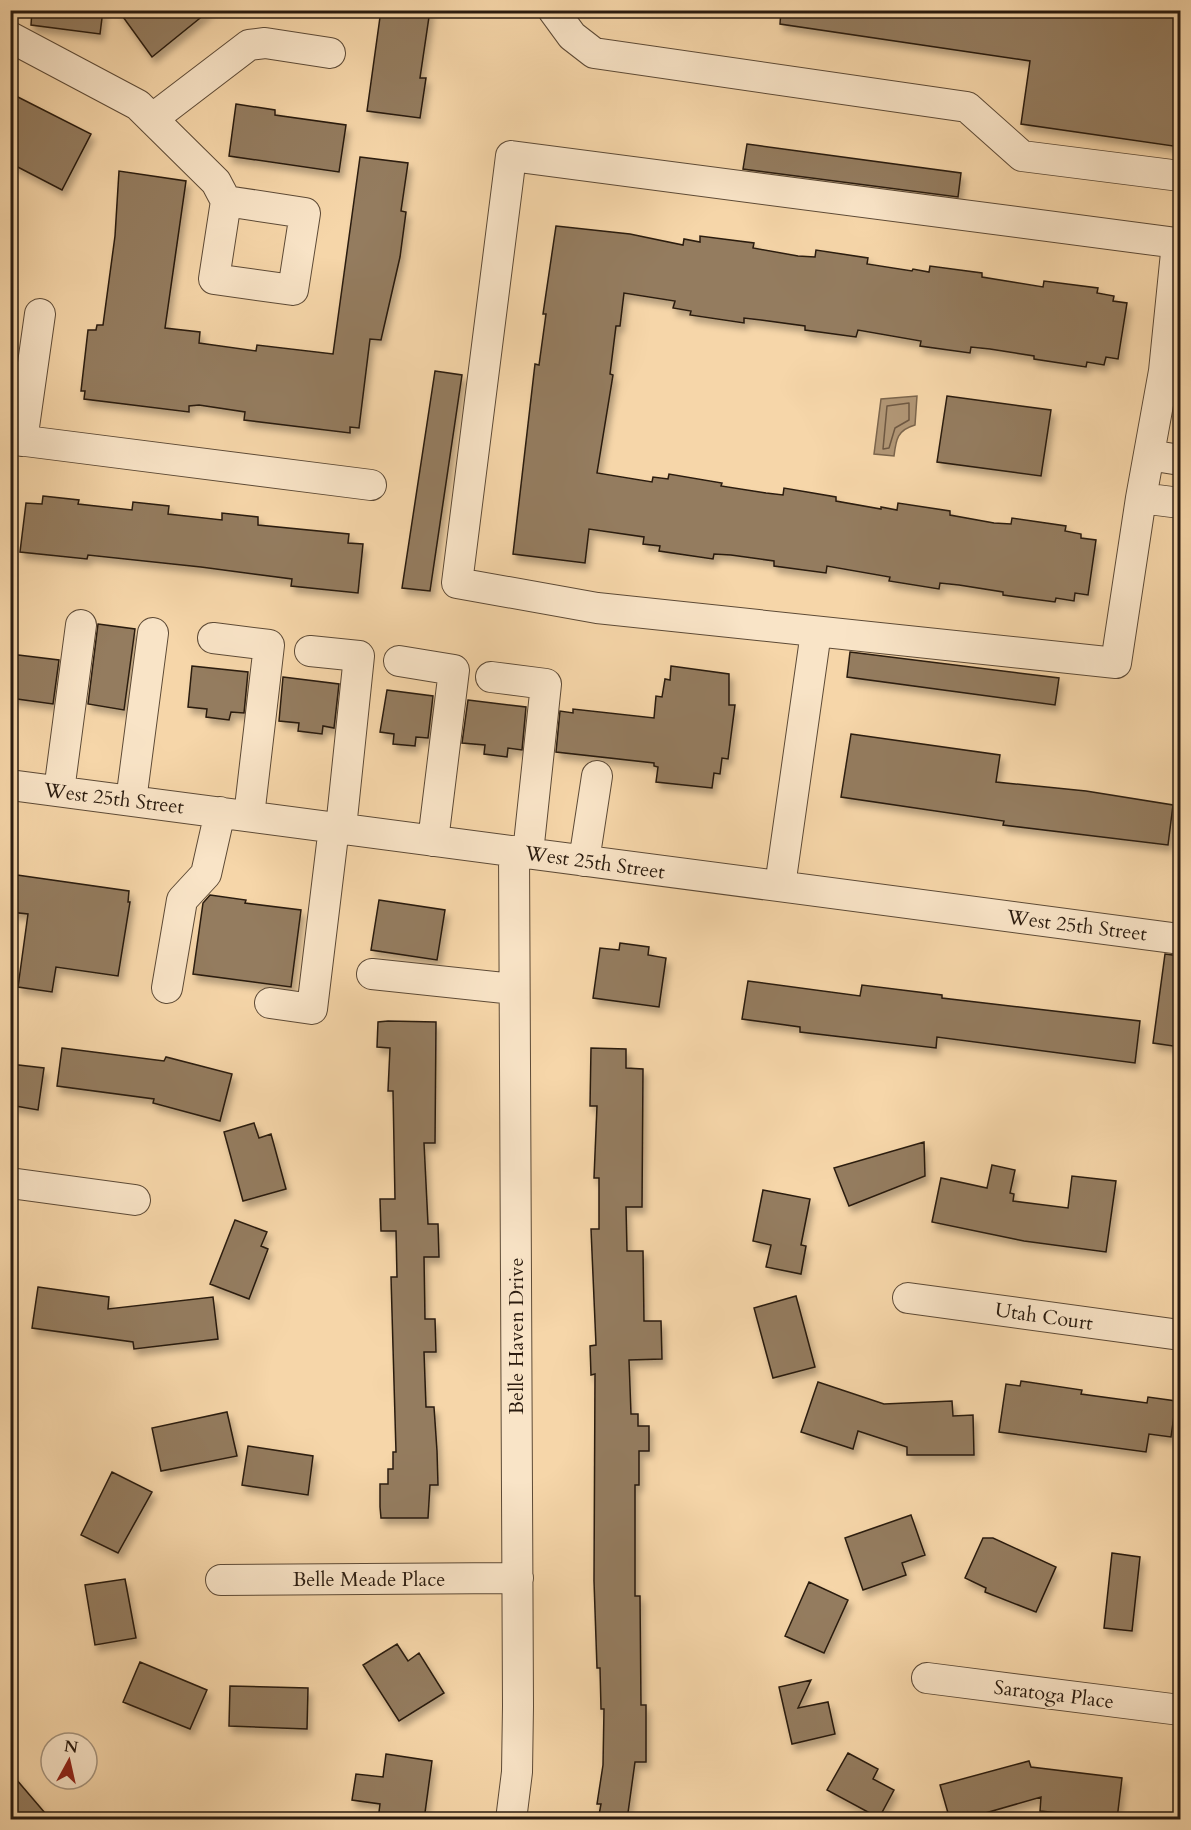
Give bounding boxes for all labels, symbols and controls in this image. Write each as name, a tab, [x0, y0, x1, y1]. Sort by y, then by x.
street label: West 25th Street	[41, 776, 186, 821]
street label: West 25th Street	[522, 839, 667, 886]
street label: West 25th Street	[1004, 903, 1149, 948]
street label: Belle Haven Drive	[503, 1258, 530, 1414]
street label: Utah Court	[993, 1296, 1095, 1337]
street label: Belle Meade Place	[293, 1566, 445, 1593]
street label: Saratoga Place	[992, 1674, 1115, 1715]
north arrow	[39, 1731, 99, 1791]
text: N	[63, 1735, 79, 1759]

